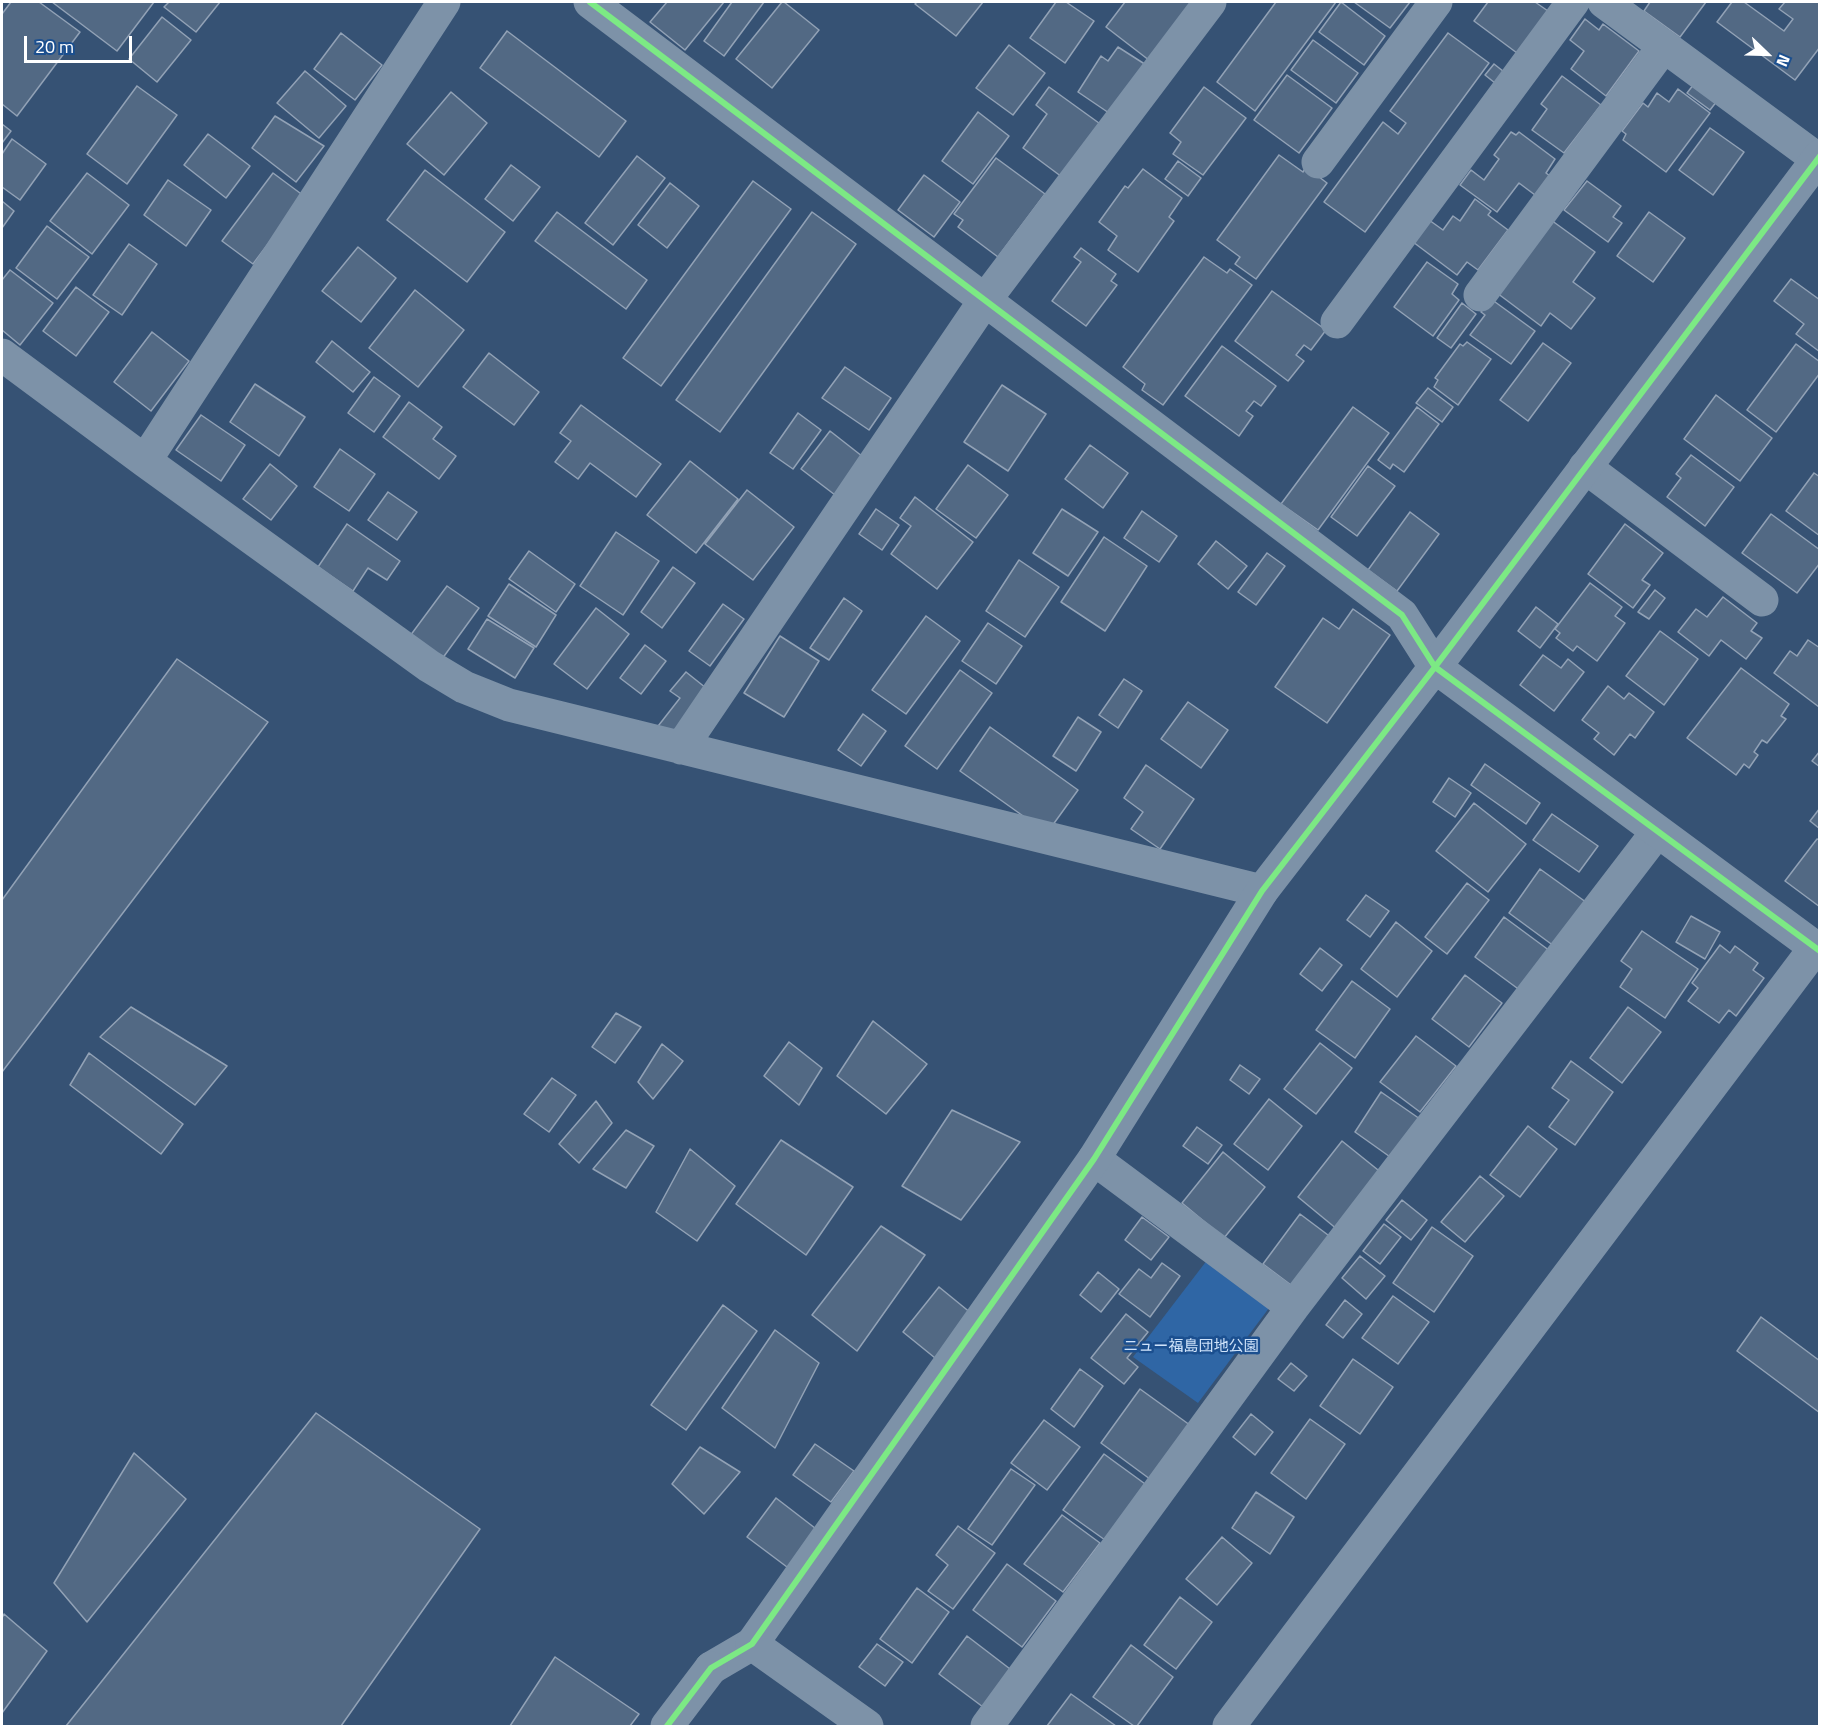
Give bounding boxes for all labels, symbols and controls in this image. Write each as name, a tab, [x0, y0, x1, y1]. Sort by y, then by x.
scale bar	[27, 24, 135, 62]
north arrow	[1737, 24, 1797, 84]
text: 20 m	[35, 33, 74, 60]
text: N	[1770, 51, 1797, 71]
park label: ニュー福島団地公園	[1124, 1338, 1258, 1356]

